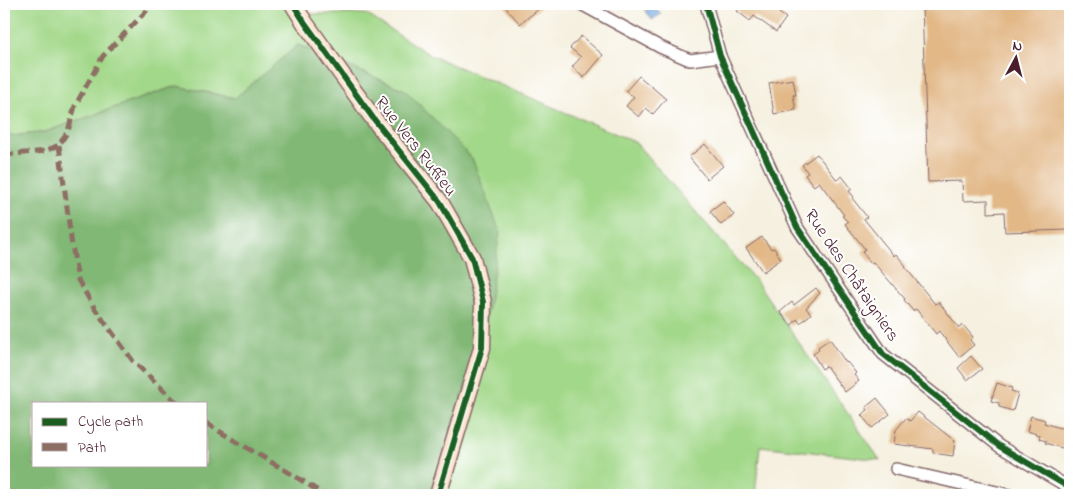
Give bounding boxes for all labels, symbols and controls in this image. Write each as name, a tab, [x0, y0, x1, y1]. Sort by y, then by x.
north arrow	[992, 32, 1042, 82]
text: N	[1011, 36, 1023, 58]
street label: Rue Vers Ruffieu	[368, 91, 462, 203]
street label: Rue des Châtaigniers	[796, 205, 905, 348]
legend	[32, 402, 208, 466]
text: Cycle path	[78, 411, 143, 434]
text: Path	[78, 437, 106, 459]

